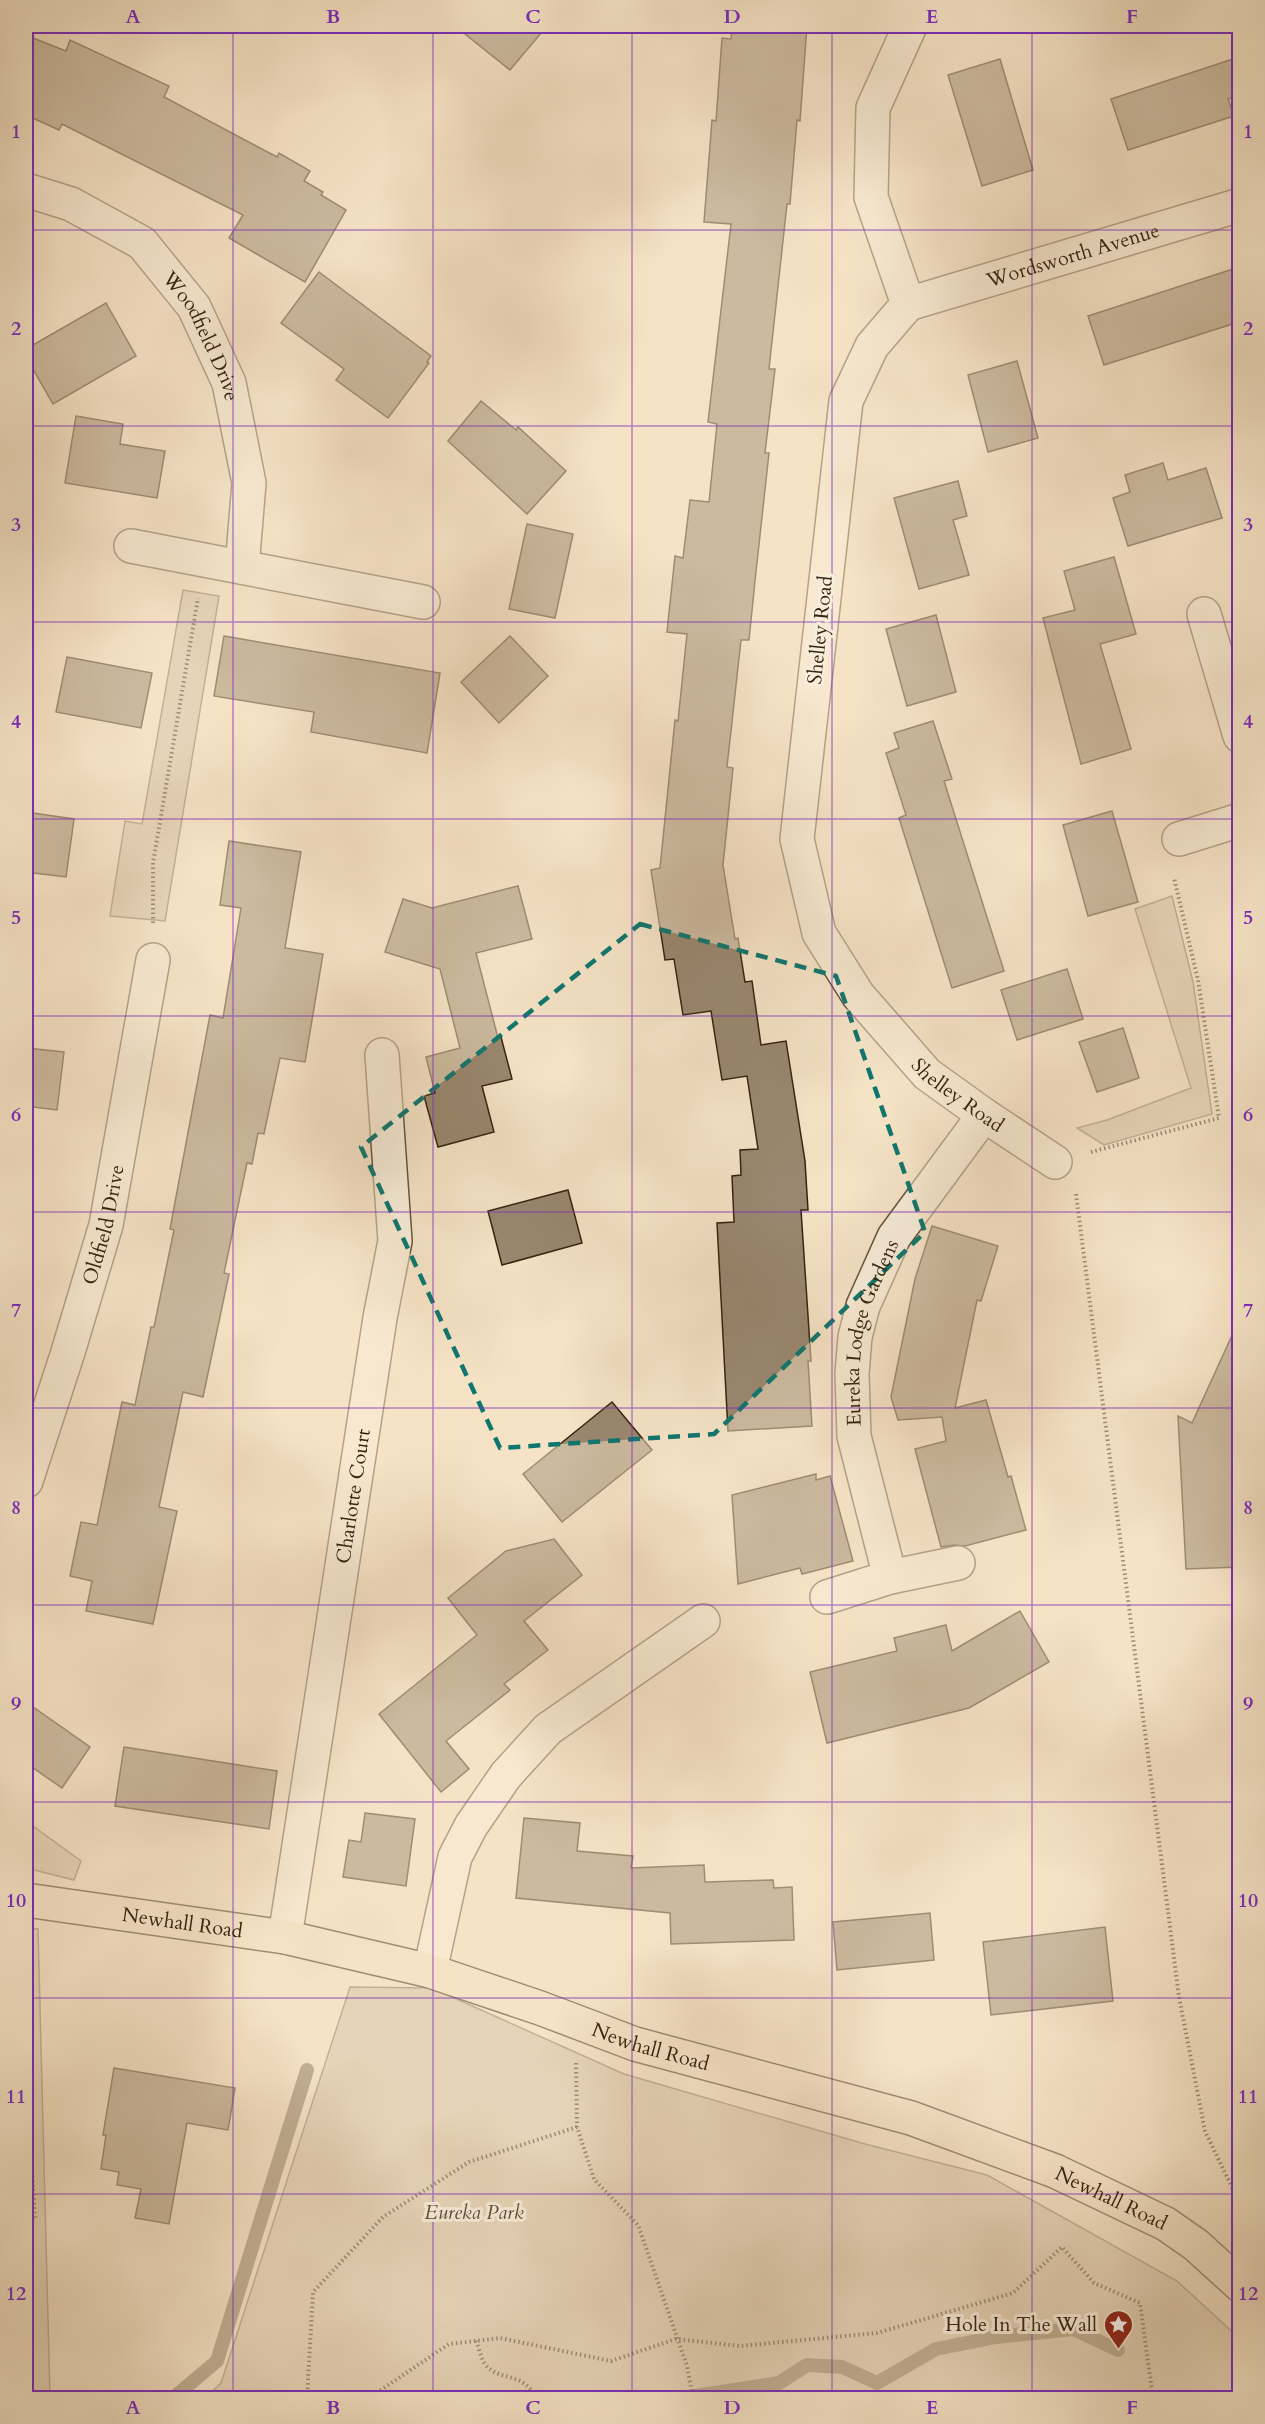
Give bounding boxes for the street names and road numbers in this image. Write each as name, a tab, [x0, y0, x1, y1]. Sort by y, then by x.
street label: Wordsworth Avenue	[982, 216, 1163, 294]
street label: Woodfield Drive	[156, 265, 246, 403]
street label: Shelley Road	[801, 574, 839, 686]
street label: Shelley Road	[905, 1052, 1010, 1138]
street label: Oldfield Drive	[75, 1162, 130, 1288]
street label: Eureka Lodge Gardens	[838, 1235, 905, 1427]
street label: Charlotte Court	[329, 1426, 376, 1565]
street label: Newhall Road	[120, 1900, 245, 1944]
street label: Newhall Road	[588, 2015, 713, 2077]
street label: Newhall Road	[1051, 2160, 1172, 2236]

